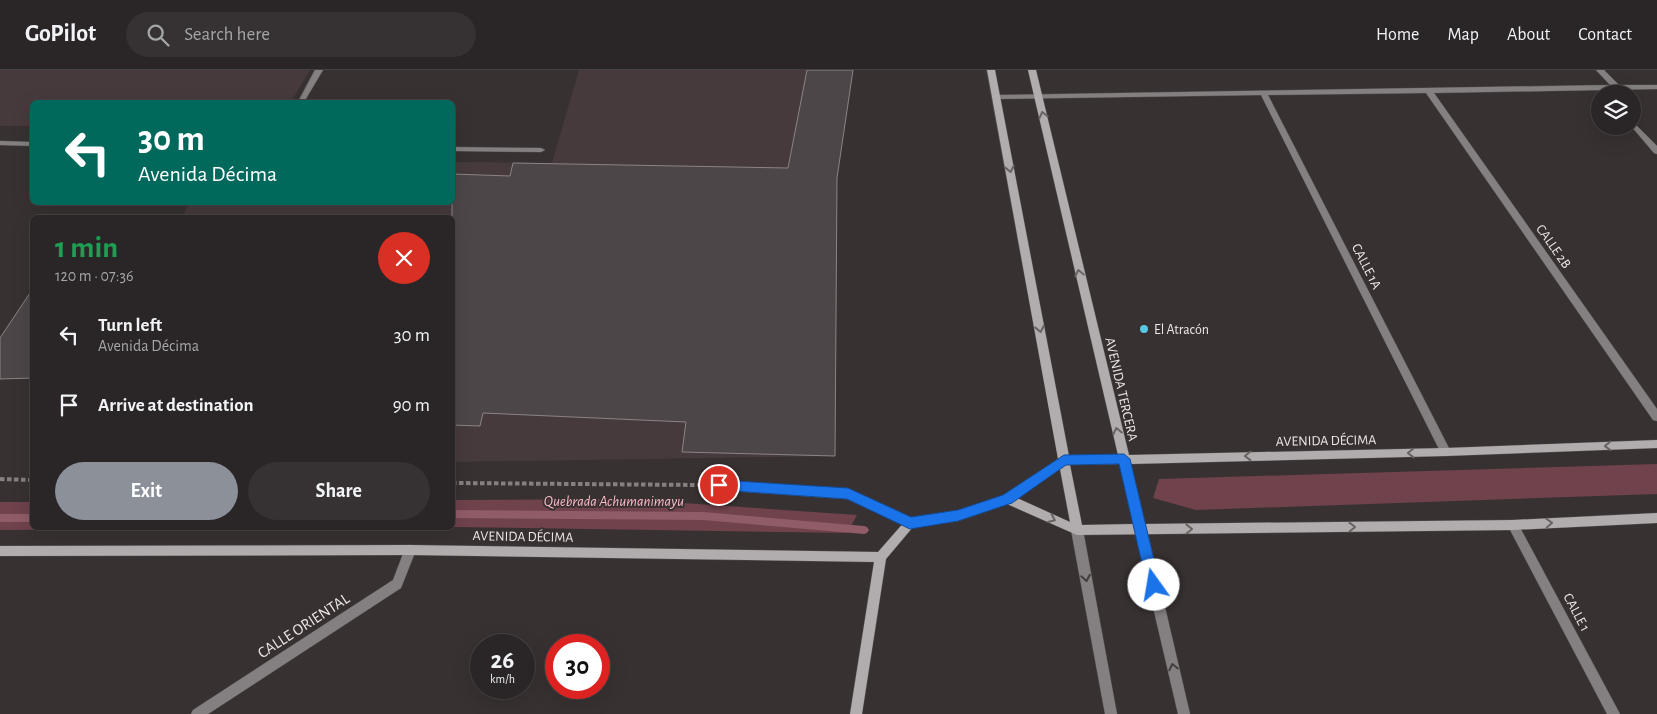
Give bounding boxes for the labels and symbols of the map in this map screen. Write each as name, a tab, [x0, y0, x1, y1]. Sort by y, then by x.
one-way arrow	[1038, 111, 1048, 120]
one-way arrow	[1004, 165, 1014, 174]
street label: CALLE 2B	[1533, 222, 1573, 271]
street label: CALLE 1A	[1349, 241, 1383, 291]
one-way arrow	[1074, 269, 1085, 278]
marker: El Atracón	[1138, 323, 1150, 335]
place label: El Atracón	[1154, 323, 1209, 337]
one-way arrow	[1034, 325, 1044, 334]
street label: AVENIDA TERCERA	[1102, 336, 1140, 443]
one-way arrow	[1112, 427, 1123, 436]
street label: AVENIDA DÉCIMA	[1275, 430, 1376, 449]
one-way arrow	[1604, 441, 1612, 451]
one-way arrow	[1407, 447, 1415, 458]
one-way arrow	[1244, 451, 1252, 462]
pin	[698, 464, 740, 506]
water label: Quebrada Achumanimayu	[544, 494, 684, 509]
one-way arrow	[1047, 513, 1056, 523]
one-way arrow	[1546, 518, 1554, 529]
one-way arrow	[1348, 522, 1356, 532]
one-way arrow	[1186, 524, 1194, 534]
street label: AVENIDA DÉCIMA	[473, 526, 574, 545]
position arrow	[1127, 558, 1179, 610]
one-way arrow	[1081, 574, 1091, 583]
street label: CALLE ORIENTAL	[255, 590, 353, 661]
street label: CALLE 1	[1560, 591, 1592, 634]
speed limit sign: 30	[545, 634, 610, 699]
one-way arrow	[1168, 662, 1179, 671]

